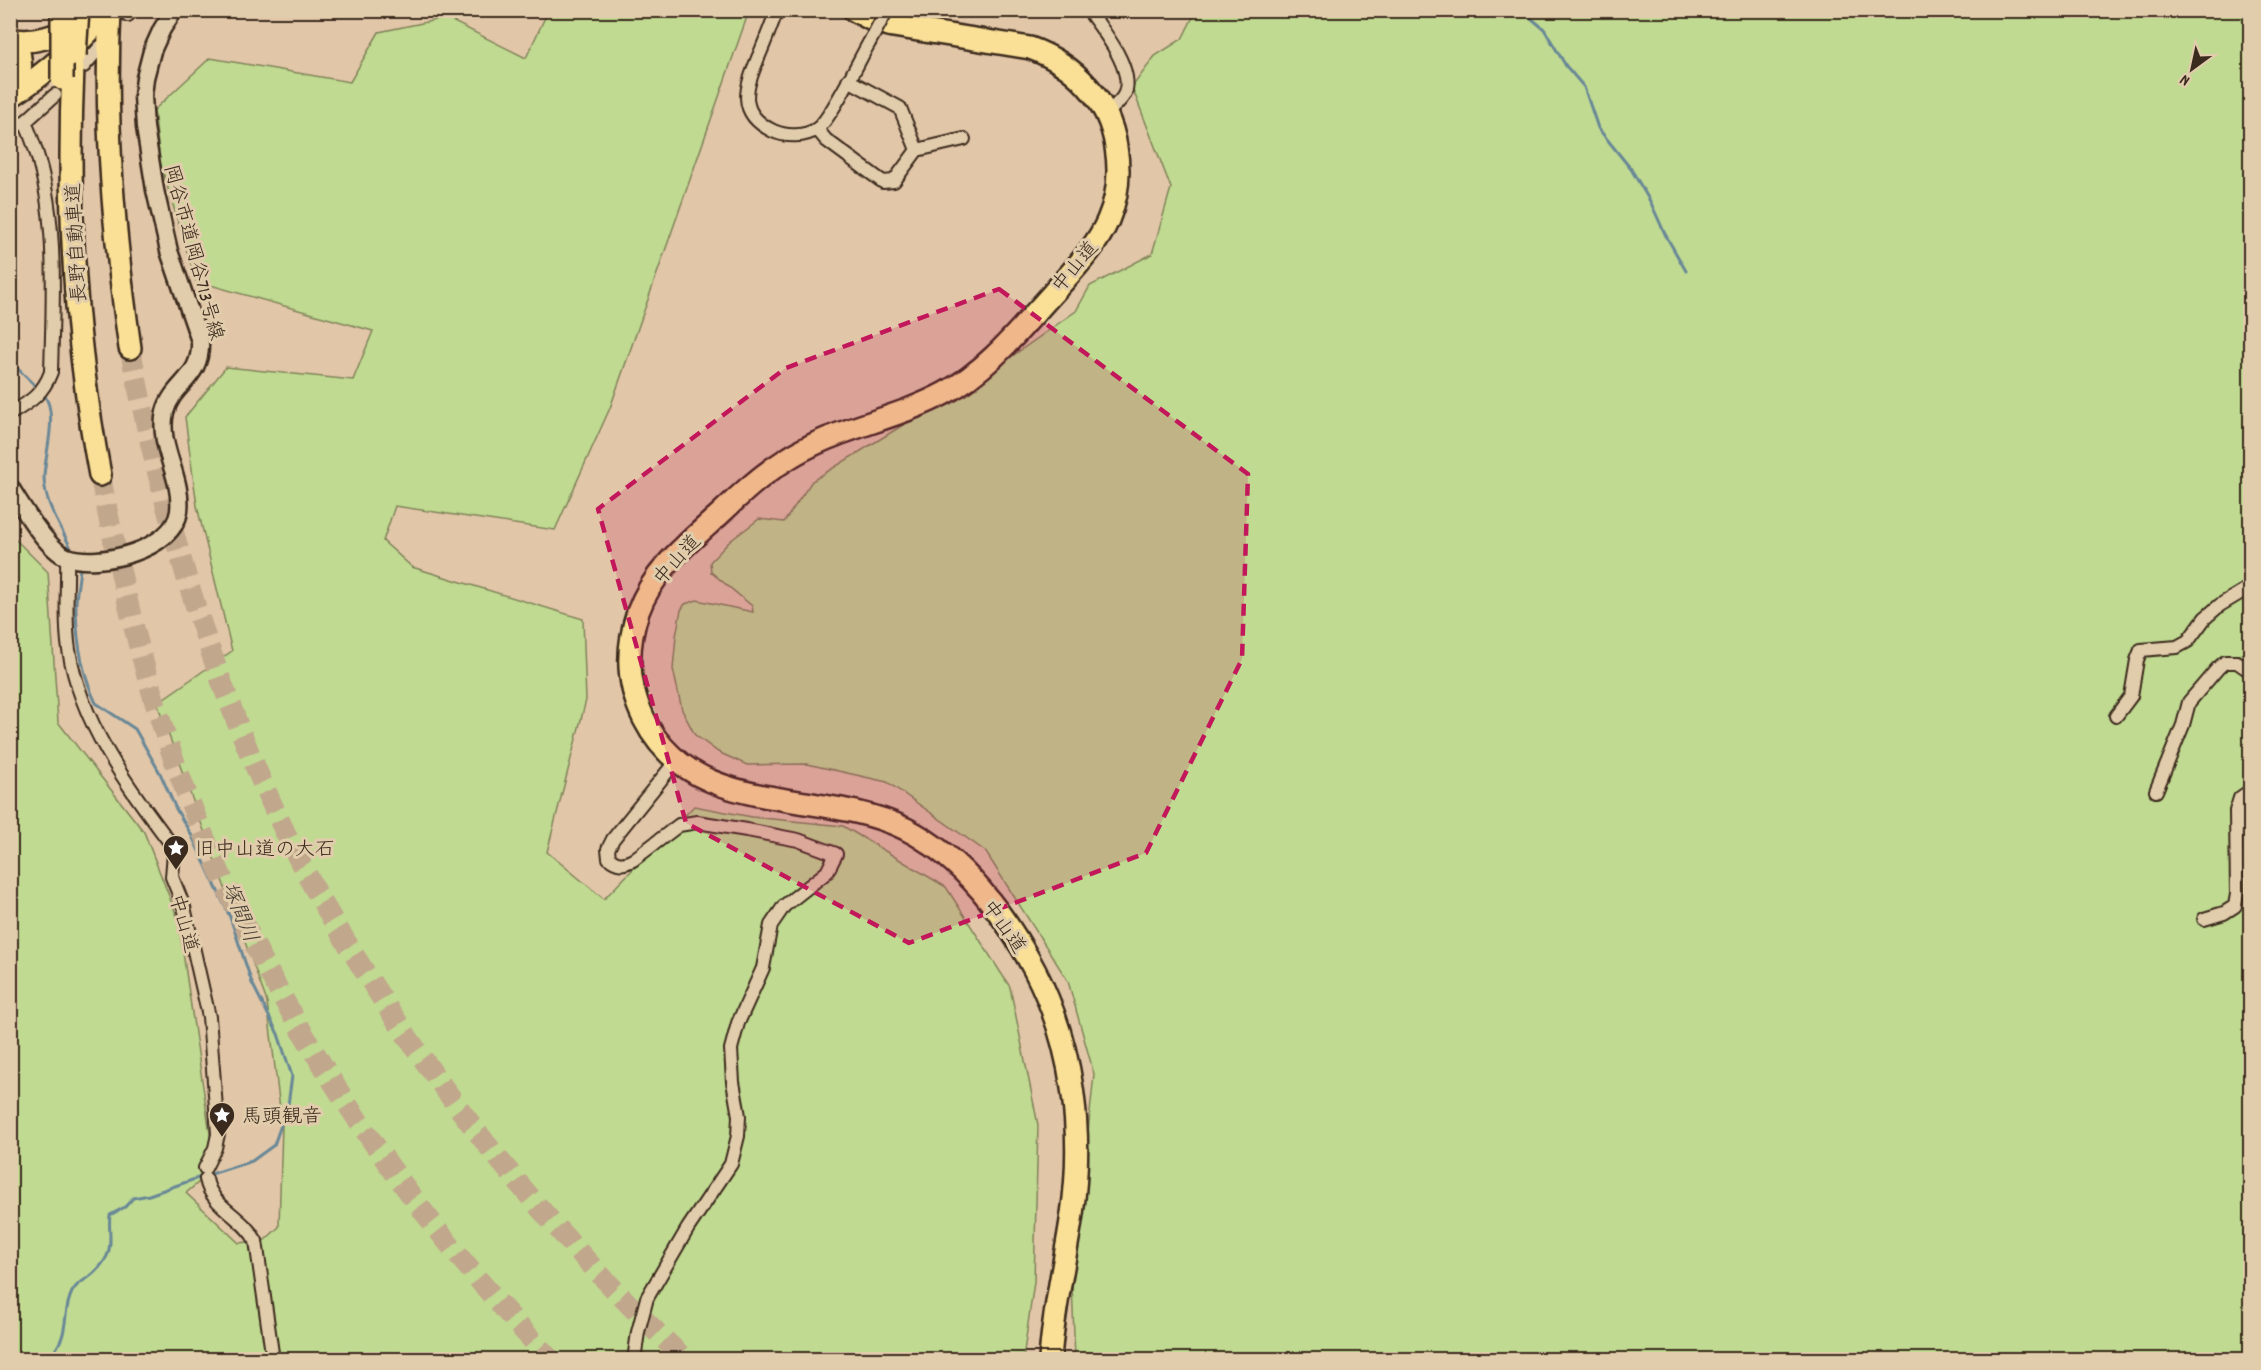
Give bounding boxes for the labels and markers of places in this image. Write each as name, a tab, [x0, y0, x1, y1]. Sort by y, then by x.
place icon: 旧中山道の大石	[161, 833, 191, 871]
place label: 旧中山道の大石	[195, 837, 335, 865]
place icon: 馬頭観音	[207, 1100, 237, 1138]
place label: 馬頭観音	[242, 1104, 322, 1132]

